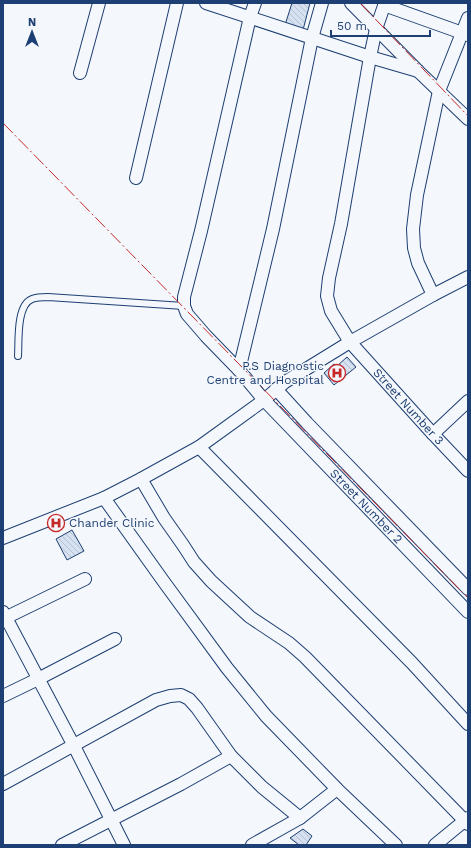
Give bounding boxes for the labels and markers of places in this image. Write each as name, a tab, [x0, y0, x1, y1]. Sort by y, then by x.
place label: P.S Diagnostic Centre and Hospital	[206, 359, 324, 387]
hospital icon: P.S Diagnostic Centre and Hospital	[327, 363, 347, 383]
hospital icon: Chander Clinic	[46, 513, 66, 533]
place label: Chander Clinic	[69, 516, 155, 530]

